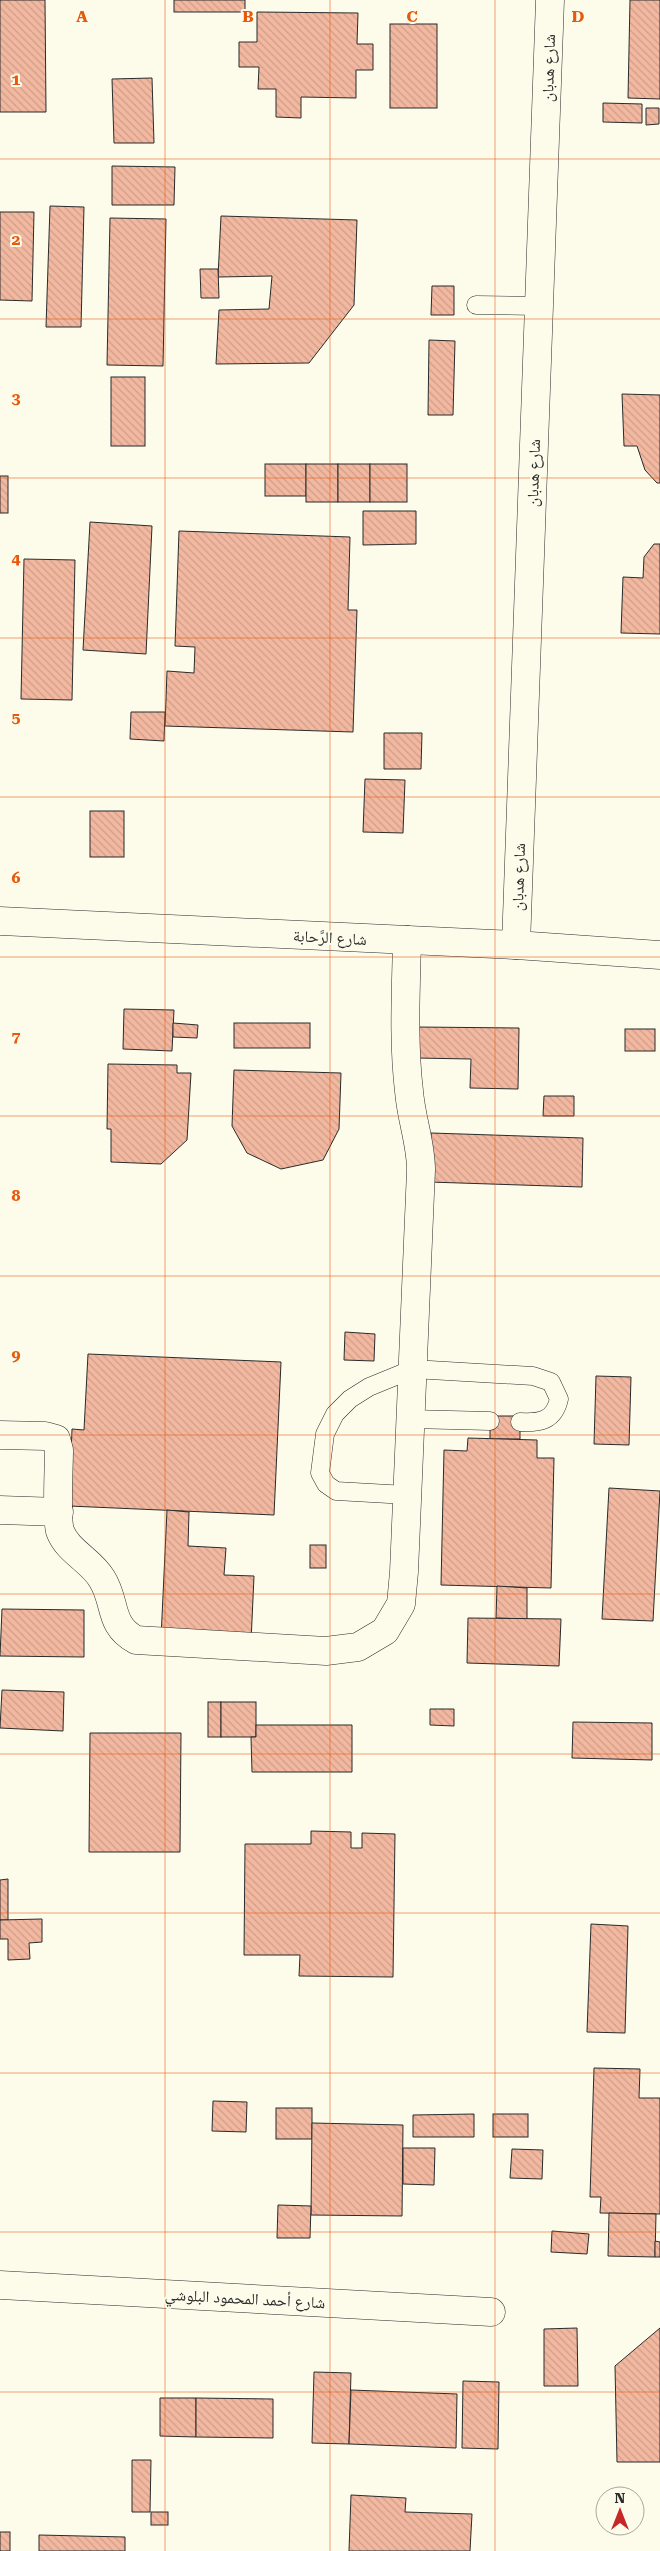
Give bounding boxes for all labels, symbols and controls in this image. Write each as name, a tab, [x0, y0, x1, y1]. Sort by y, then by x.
text: A	[76, 7, 88, 26]
text: B	[242, 7, 254, 26]
text: C	[406, 7, 418, 26]
text: D	[572, 7, 585, 26]
street label: شارع هدبان	[538, 34, 560, 102]
text: 1	[12, 70, 21, 89]
text: 2	[12, 230, 21, 249]
text: 3	[12, 389, 21, 408]
street label: شارع هدبان	[523, 439, 545, 507]
text: 4	[12, 549, 21, 568]
text: 5	[12, 708, 21, 727]
street label: شارع هدبان	[508, 843, 530, 911]
text: 6	[12, 868, 21, 887]
street label: شارع الرَّحابة	[292, 926, 367, 950]
text: 7	[12, 1027, 21, 1046]
text: 8	[12, 1186, 21, 1205]
text: 9	[12, 1346, 21, 1365]
street label: شارع أحمد المحمود البلوشي	[164, 2285, 326, 2315]
north arrow	[595, 2486, 645, 2536]
text: N	[615, 2490, 626, 2506]

